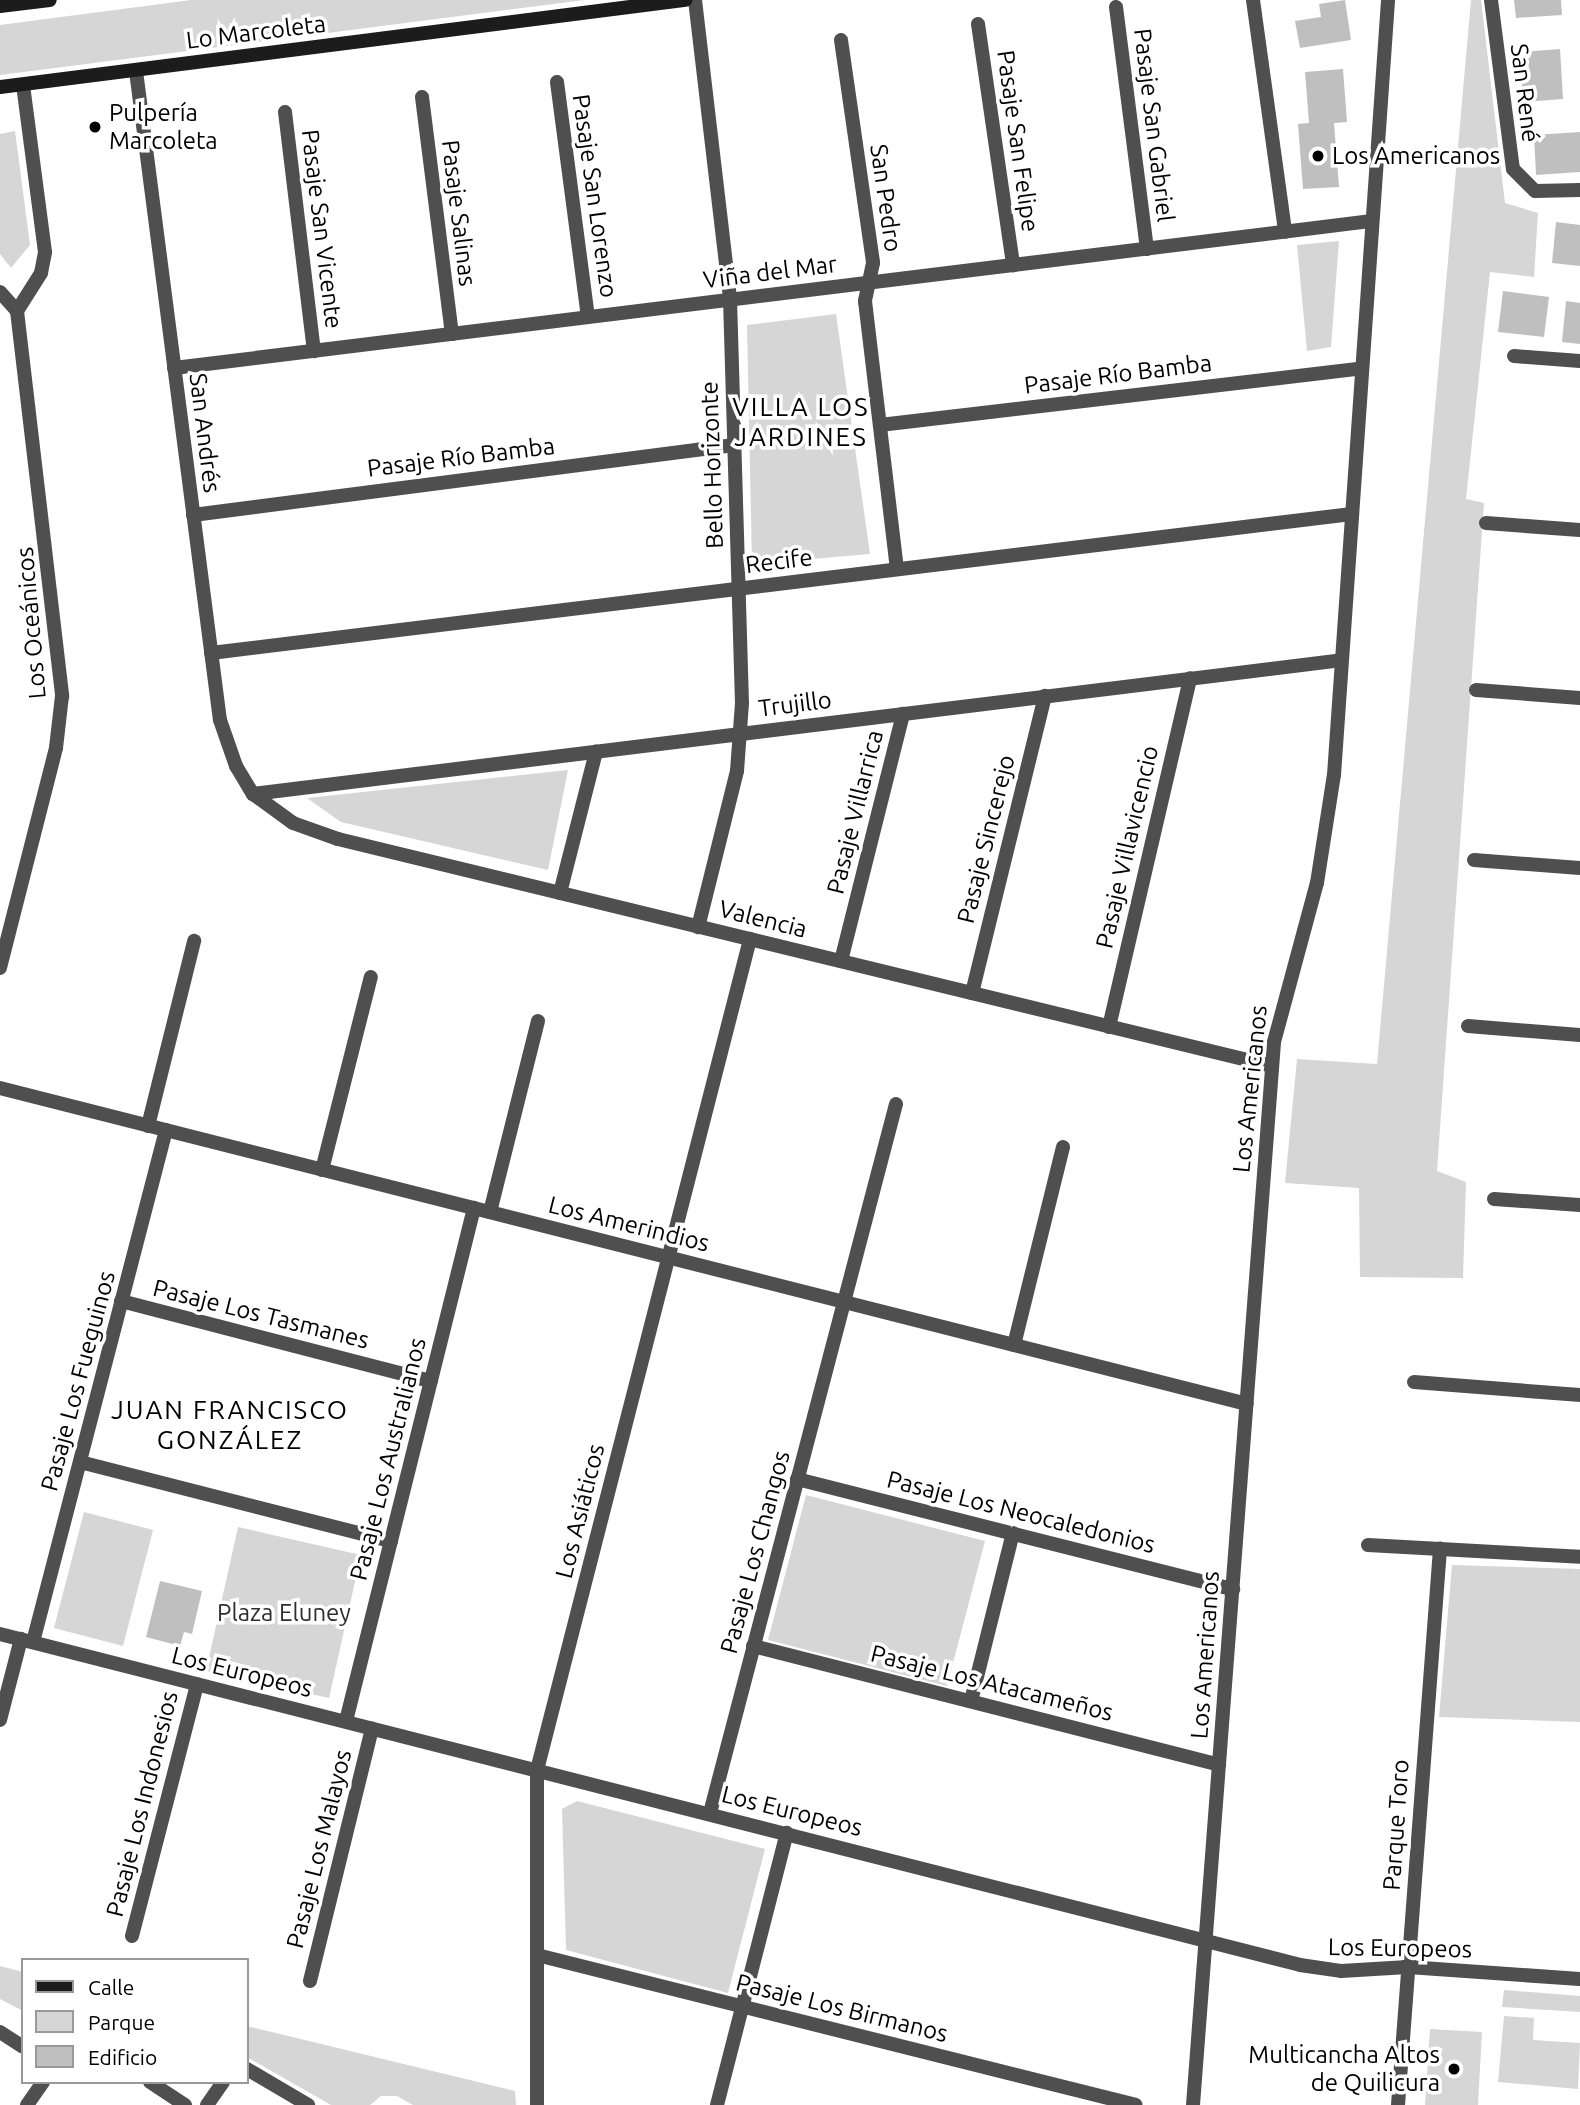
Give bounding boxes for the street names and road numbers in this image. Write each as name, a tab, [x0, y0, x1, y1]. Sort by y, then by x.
street label: Lo Marcoleta	[185, 9, 327, 55]
street label: Pasaje San Gabriel	[1128, 27, 1180, 223]
street label: San René	[1505, 42, 1545, 144]
street label: Pasaje San Felipe	[991, 48, 1045, 234]
street label: Pasaje San Lorenzo	[566, 92, 624, 300]
street label: Pasaje San Vicente	[295, 128, 349, 330]
street label: Pasaje Salinas	[436, 138, 482, 288]
street label: San Pedro	[864, 142, 908, 254]
street label: Viña del Mar	[701, 249, 839, 295]
street label: Pasaje Río Bamba	[1023, 348, 1213, 400]
street label: San Andrés	[183, 372, 227, 494]
street label: Bello Horizonte	[695, 381, 729, 549]
street label: Pasaje Río Bamba	[366, 431, 556, 483]
street label: Recife	[744, 543, 814, 579]
street label: Los Oceánicos	[10, 546, 52, 700]
street label: Trujillo	[757, 685, 833, 723]
street label: Pasaje Villarrica	[821, 727, 889, 897]
street label: Pasaje Villavicencio	[1090, 743, 1164, 951]
street label: Pasaje Sincerejo	[951, 752, 1021, 926]
street label: Valencia	[716, 894, 810, 944]
street label: Los Americanos	[1227, 1004, 1273, 1174]
street label: Los Amerindios	[546, 1190, 712, 1258]
street label: Pasaje Los Fueguinos	[35, 1268, 121, 1494]
street label: Pasaje Los Tasmanes	[150, 1273, 372, 1355]
street label: Pasaje Los Australianos	[344, 1335, 432, 1583]
street label: Los Asiáticos	[549, 1441, 611, 1581]
street label: Pasaje Los Changos	[714, 1447, 796, 1657]
street label: Pasaje Los Neocaledonios	[884, 1465, 1158, 1559]
street label: Los Americanos	[1185, 1570, 1225, 1740]
street label: Pasaje Los Atacameños	[868, 1639, 1116, 1727]
street label: Los Europeos	[169, 1641, 315, 1703]
street label: Pasaje Los Indonesios	[100, 1688, 184, 1920]
street label: Pasaje Los Malayos	[280, 1747, 358, 1951]
street label: Parque Toro	[1377, 1758, 1415, 1892]
street label: Los Europeos	[719, 1780, 865, 1842]
street label: Los Europeos	[1328, 1932, 1472, 1964]
street label: Pasaje Los Birmanos	[733, 1968, 951, 2048]

